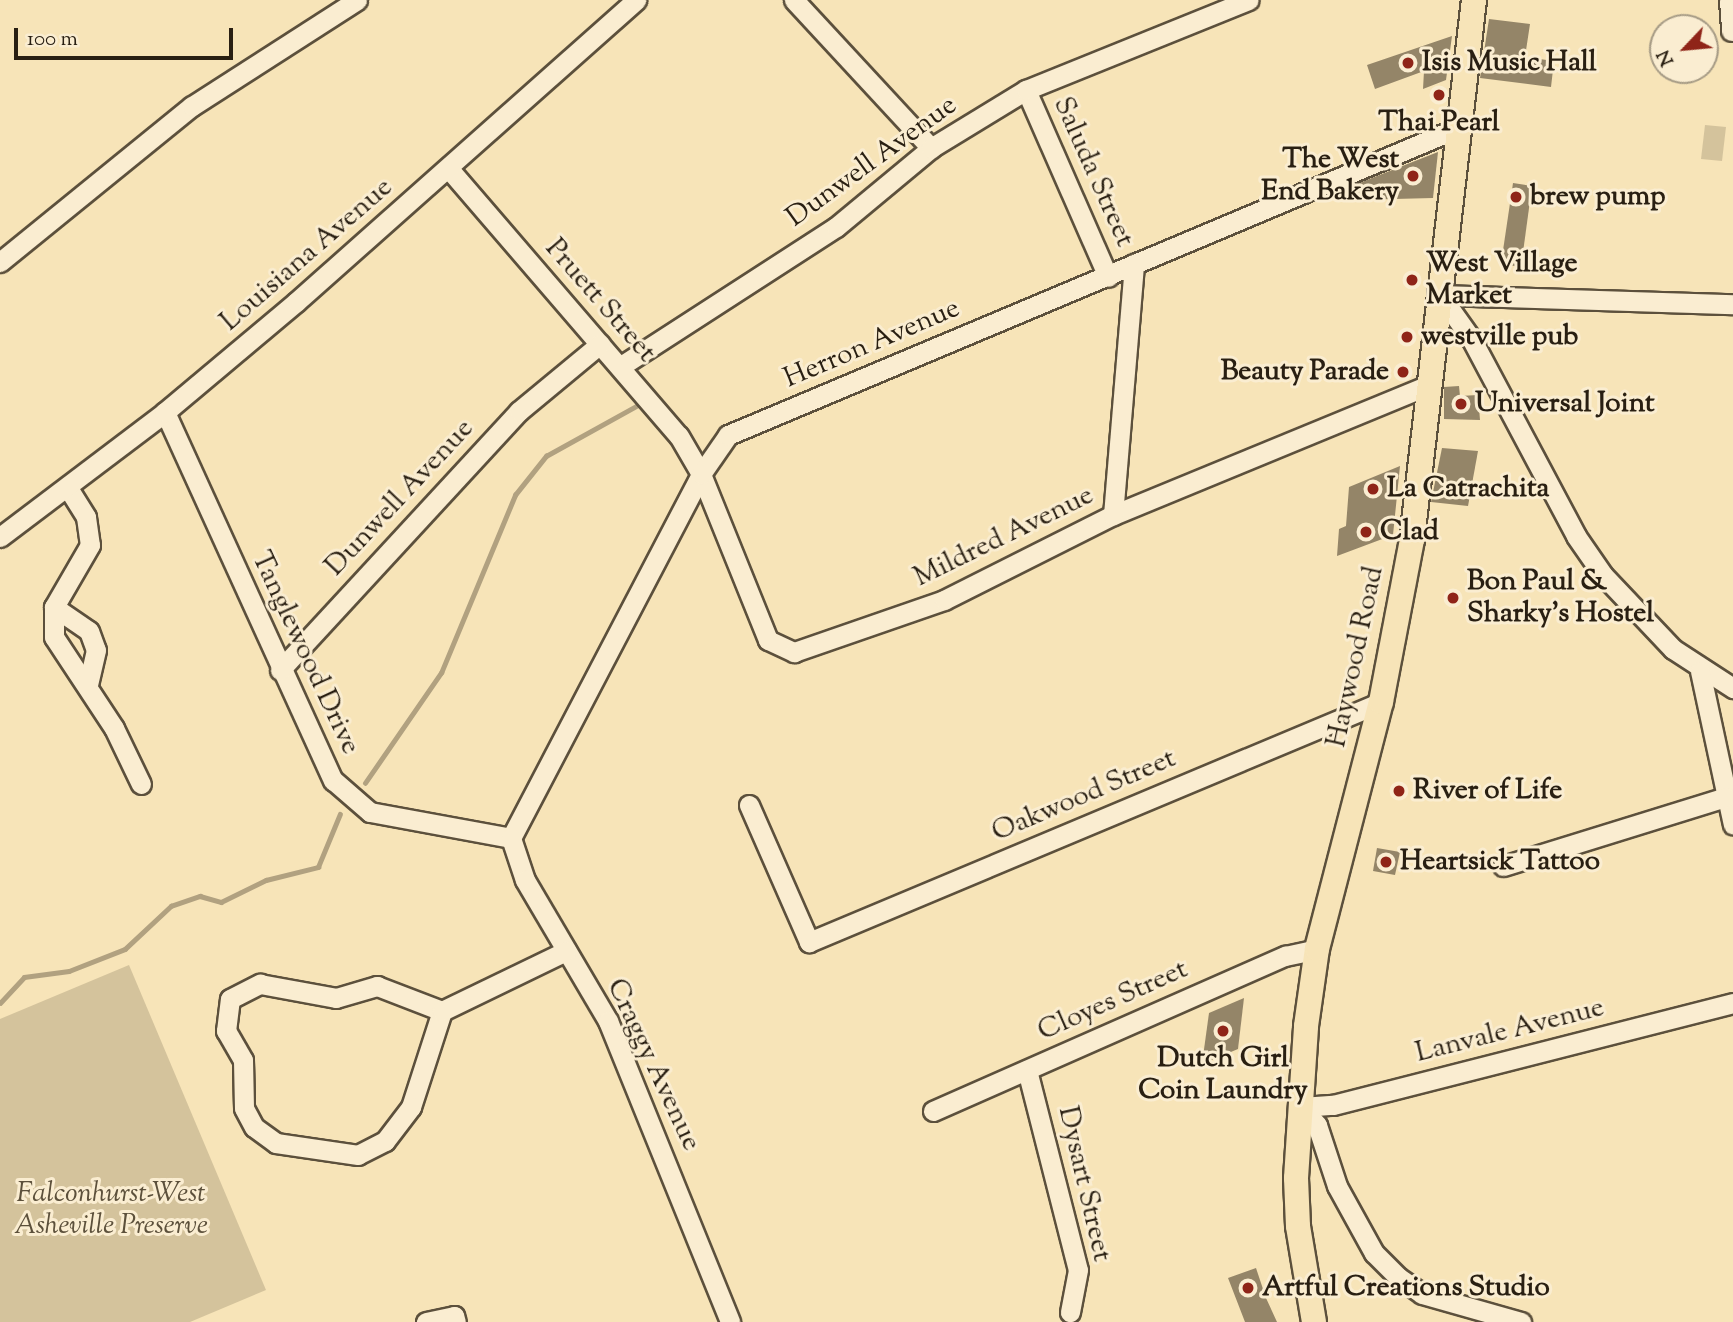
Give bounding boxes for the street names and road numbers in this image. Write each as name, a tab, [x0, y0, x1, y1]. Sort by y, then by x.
street label: Dunwell Avenue	[780, 89, 964, 235]
street label: Saluda Street	[1045, 92, 1141, 252]
street label: Louisiana Avenue	[214, 171, 400, 339]
street label: Pruett Street	[537, 232, 663, 370]
street label: Herron Avenue	[779, 292, 965, 396]
street label: Dunwell Avenue	[319, 413, 481, 583]
street label: Mildred Avenue	[909, 479, 1099, 595]
street label: Tanglewood Drive	[243, 546, 367, 760]
street label: Haywood Road	[1320, 563, 1392, 751]
street label: Oakwood Street	[987, 742, 1181, 850]
street label: Cloyes Street	[1033, 953, 1193, 1049]
street label: Craggy Avenue	[599, 974, 707, 1156]
street label: Lanvale Avenue	[1412, 991, 1608, 1071]
street label: Dysart Street	[1050, 1103, 1118, 1265]

